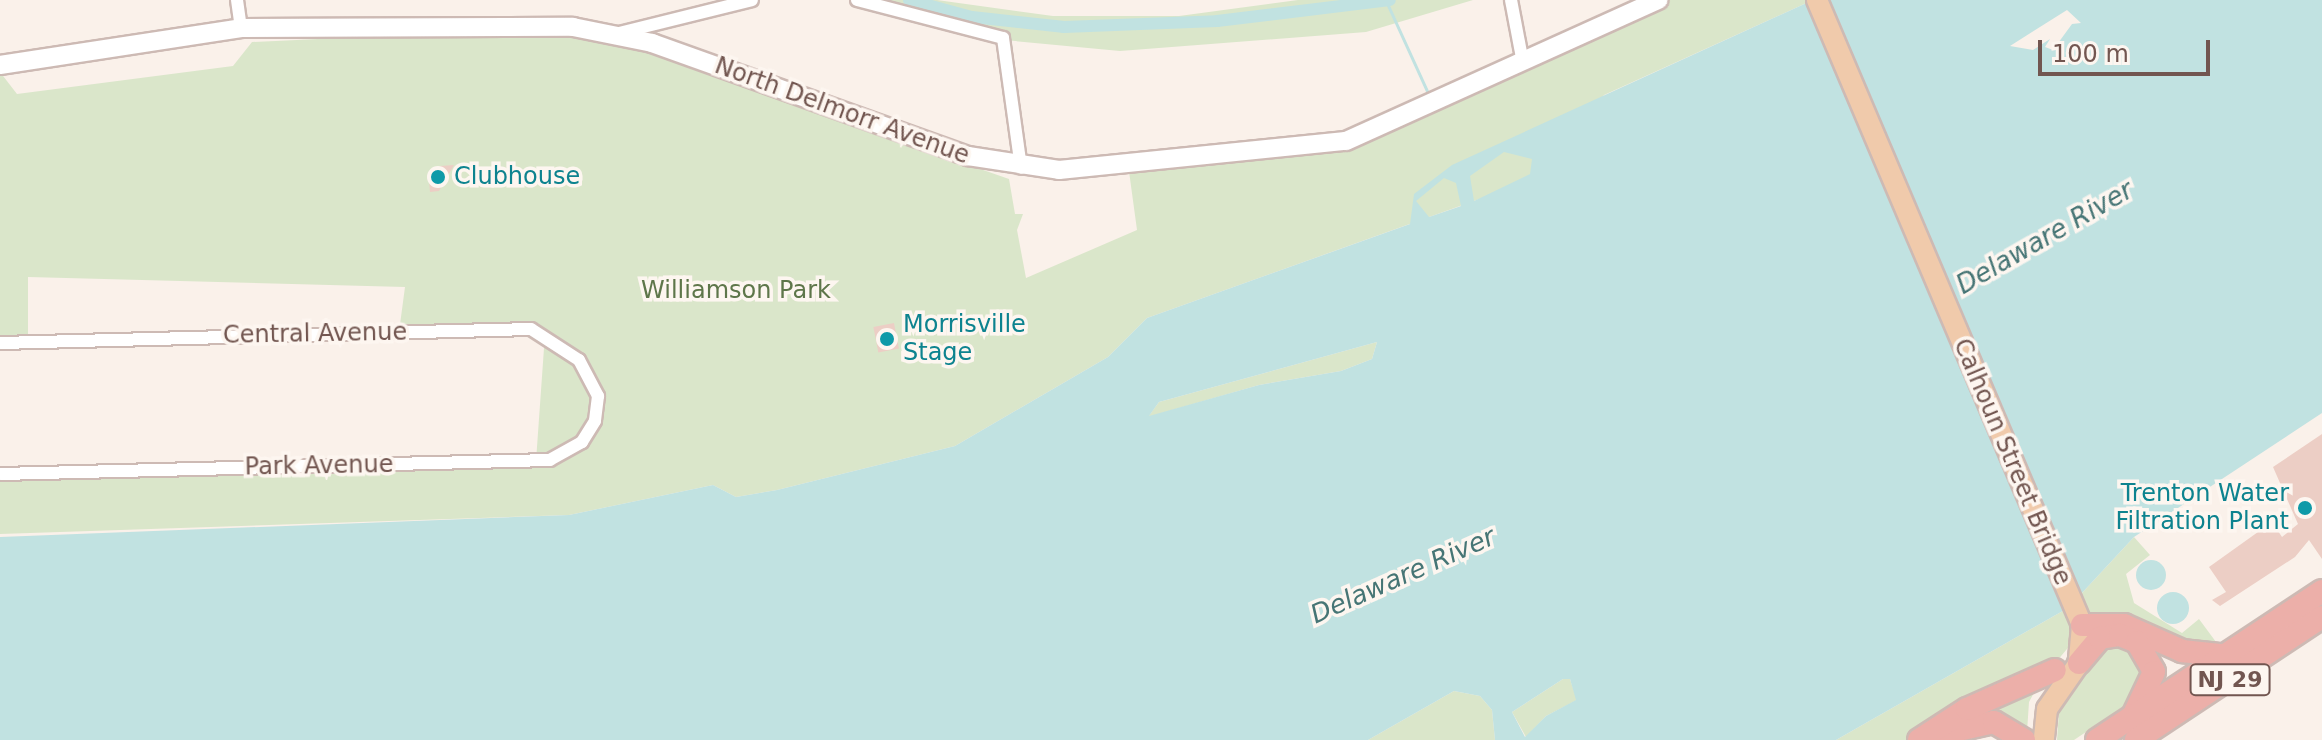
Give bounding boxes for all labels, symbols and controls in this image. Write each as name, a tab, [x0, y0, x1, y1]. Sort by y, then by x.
scale bar	[2042, 24, 2214, 74]
text: 100 m	[2052, 40, 2129, 68]
street label: North Delmorr Avenue	[711, 51, 973, 171]
place label: Clubhouse	[454, 163, 580, 191]
marker: Clubhouse	[429, 168, 447, 186]
water label: Delaware River	[1951, 175, 2139, 301]
park label: Williamson Park	[641, 277, 831, 305]
place label: Morrisville Stage	[903, 311, 1026, 367]
street label: Central Avenue	[223, 318, 407, 350]
marker: Morrisville Stage	[878, 330, 896, 348]
street label: Calhoun Street Bridge	[1947, 334, 2077, 590]
street label: Park Avenue	[244, 450, 394, 482]
place label: Trenton Water Filtration Plant	[2116, 480, 2289, 536]
marker: Trenton Water Filtration Plant	[2296, 499, 2314, 517]
water label: Delaware River	[1306, 521, 1500, 631]
road number: NJ 29	[2188, 662, 2272, 698]

